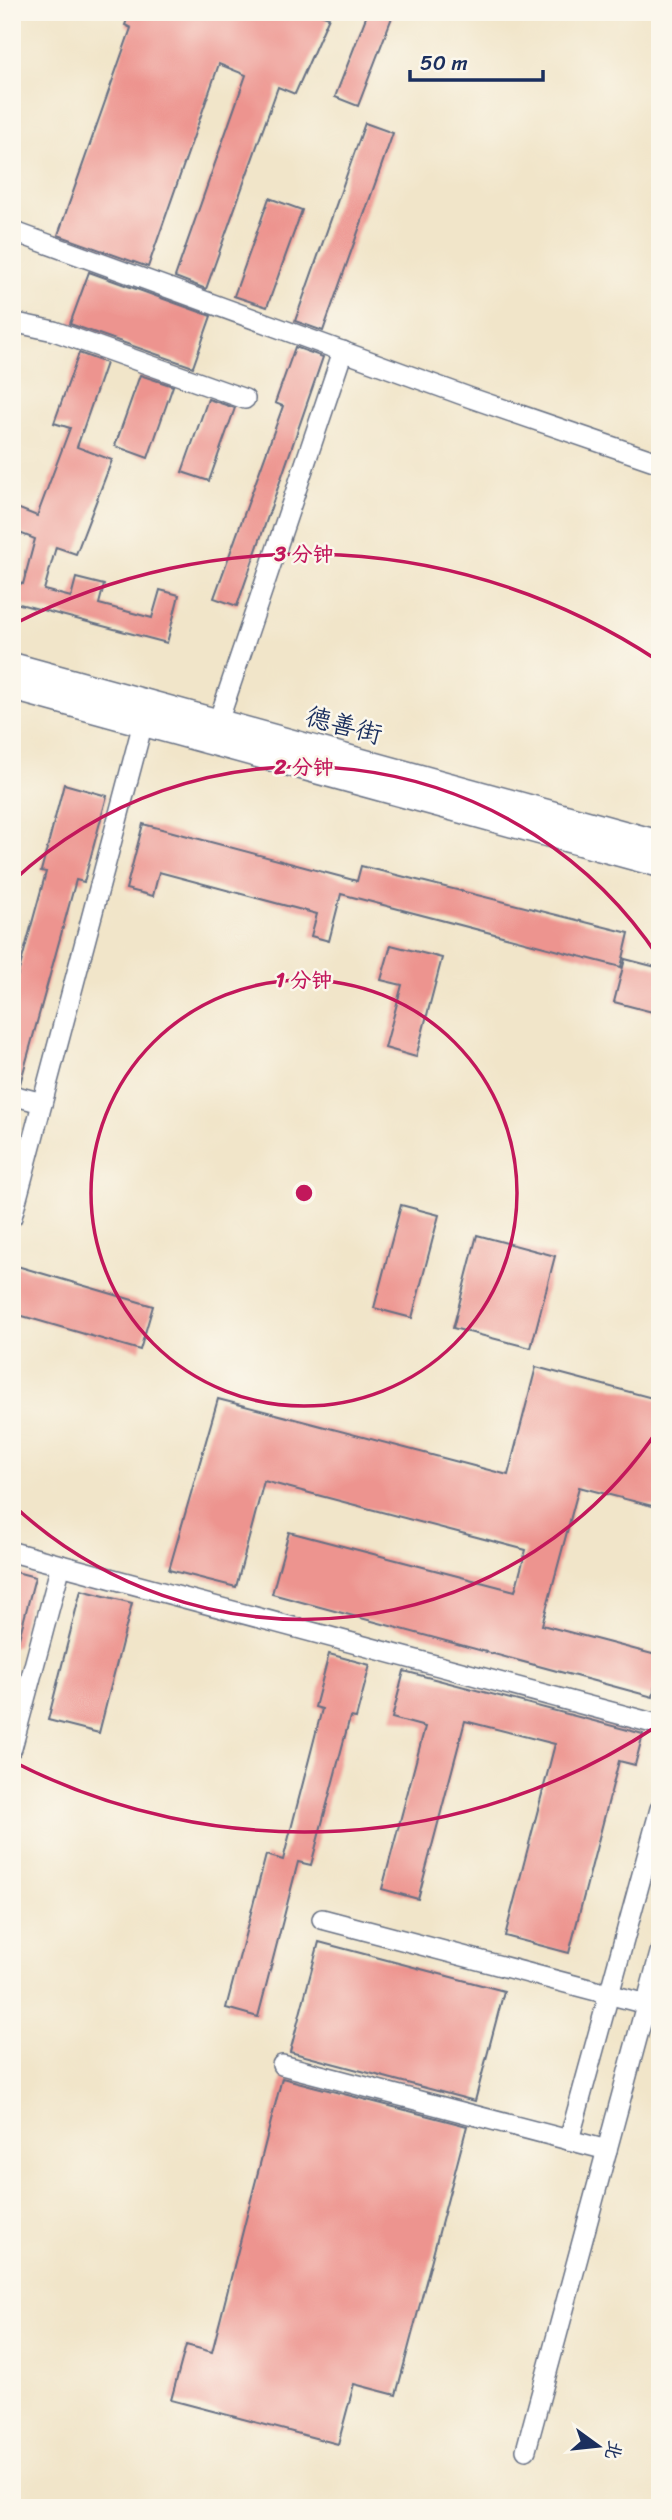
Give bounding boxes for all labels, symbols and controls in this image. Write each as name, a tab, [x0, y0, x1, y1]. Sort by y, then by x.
scale bar	[410, 38, 542, 82]
text: 50 m	[420, 44, 468, 82]
text: 3 分钟	[274, 535, 334, 573]
street label: 德善街	[300, 693, 388, 757]
text: 2 分钟	[273, 748, 334, 786]
text: 1 分钟	[276, 961, 332, 999]
centre of rings	[292, 1181, 316, 1205]
north arrow	[564, 2412, 634, 2482]
text: 北	[596, 2437, 632, 2464]

